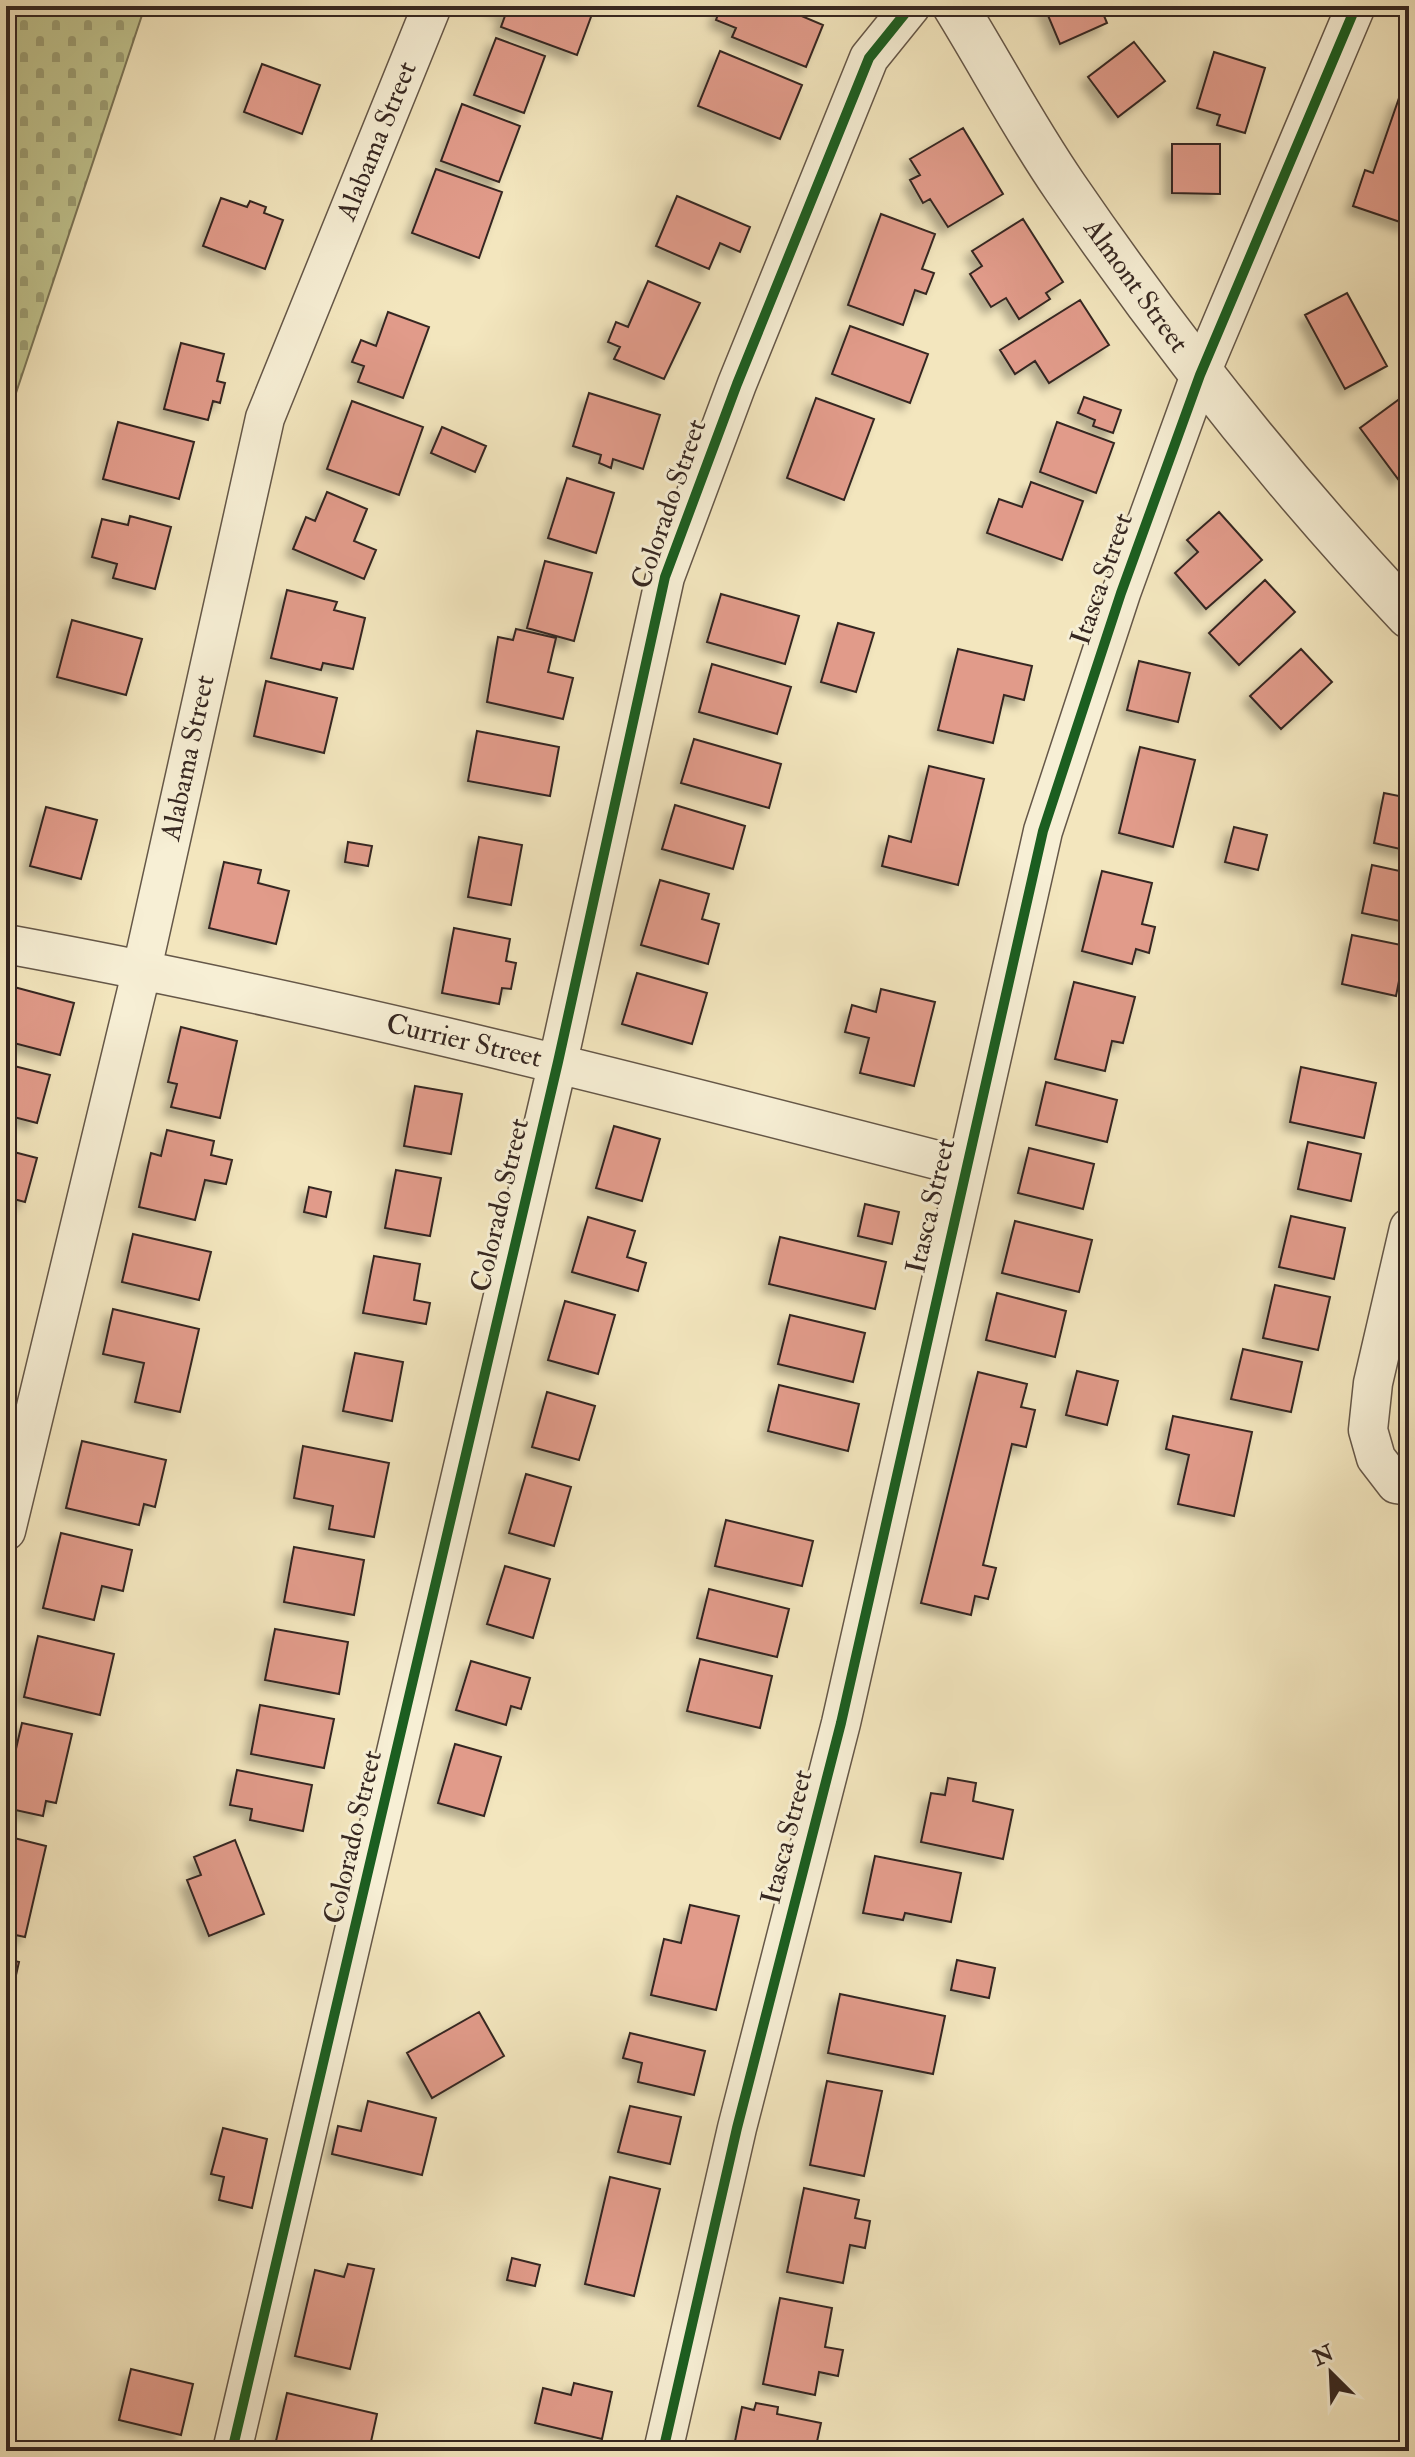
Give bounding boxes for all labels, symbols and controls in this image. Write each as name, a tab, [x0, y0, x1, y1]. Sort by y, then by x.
street label: Alabama Street	[329, 56, 425, 227]
street label: Almont Street	[1075, 211, 1196, 360]
street label: Colorado Street	[624, 415, 714, 593]
street label: Itasca Street	[1063, 508, 1141, 650]
street label: Alabama Street	[153, 672, 223, 845]
street label: Currier Street	[383, 1006, 545, 1076]
street label: Colorado Street	[463, 1115, 537, 1295]
street label: Itasca Street	[899, 1135, 963, 1277]
street label: Colorado Street	[316, 1747, 390, 1927]
street label: Itasca Street	[753, 1766, 821, 1908]
north arrow	[1291, 2333, 1371, 2413]
text: N	[1308, 2339, 1338, 2373]

